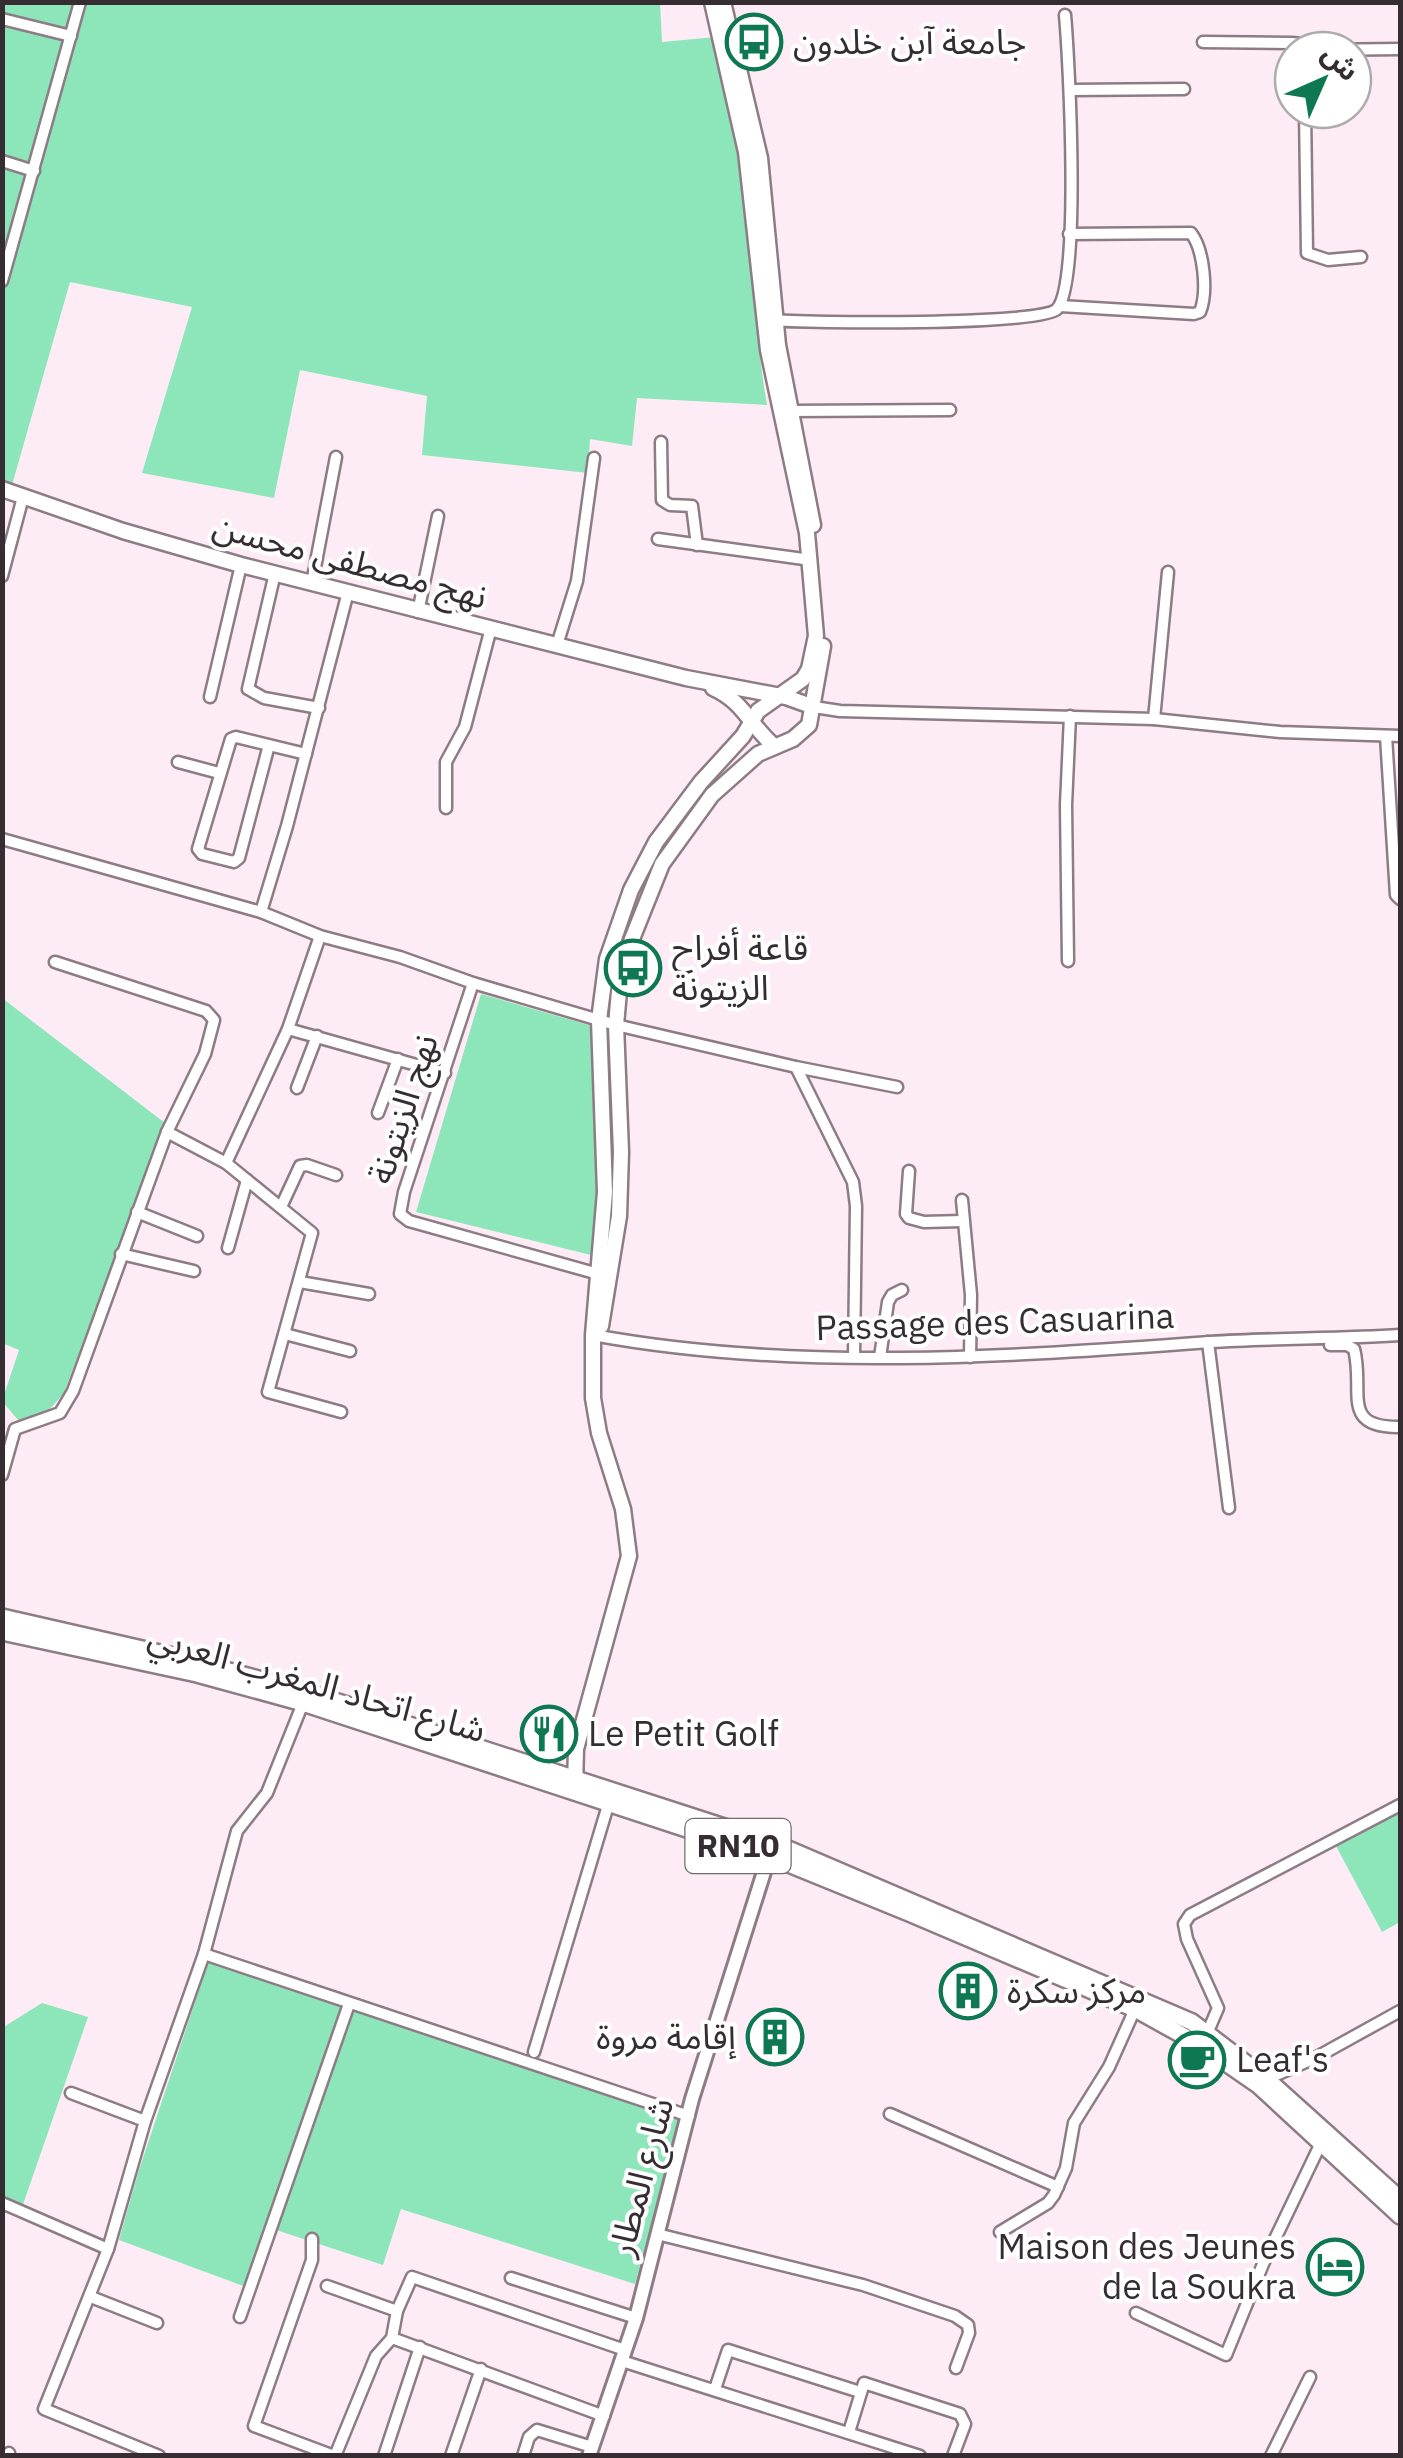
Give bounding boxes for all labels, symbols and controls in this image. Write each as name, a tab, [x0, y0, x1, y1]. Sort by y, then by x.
bus stop icon: جامعة آبن خلدون	[724, 12, 784, 72]
place label: جامعة آبن خلدون	[793, 18, 1027, 64]
north arrow	[1273, 30, 1373, 130]
text: ش	[1314, 35, 1368, 89]
street label: نهج مصطفى محسن	[207, 501, 492, 623]
place label: قاعة أفراح الزيتونة	[672, 924, 808, 1010]
bus stop icon: قاعة أفراح الزيتونة	[603, 938, 663, 998]
street label: نهج الزيتونة	[356, 1028, 452, 1191]
street label: Passage des Casuarina	[815, 1292, 1175, 1350]
street label: شارع اتحاد المغرب العربي	[142, 1612, 491, 1757]
restaurant icon: Le Petit Golf	[519, 1704, 579, 1764]
place label: Le Petit Golf	[588, 1710, 779, 1756]
road number: RN10	[686, 1819, 790, 1873]
building icon: مركز سكرة	[938, 1961, 998, 2021]
place label: مركز سكرة	[1007, 1967, 1146, 2013]
building icon: إقامة مروة	[745, 2007, 805, 2067]
place label: إقامة مروة	[596, 2013, 737, 2060]
cafe icon: Leaf's	[1167, 2030, 1227, 2090]
place label: Leaf's	[1236, 2036, 1329, 2082]
street label: شارع المطار	[597, 2093, 687, 2263]
place label: Maison des Jeunes de la Soukra	[997, 2223, 1296, 2309]
hotel icon: Maison des Jeunes de la Soukra	[1305, 2237, 1365, 2297]

